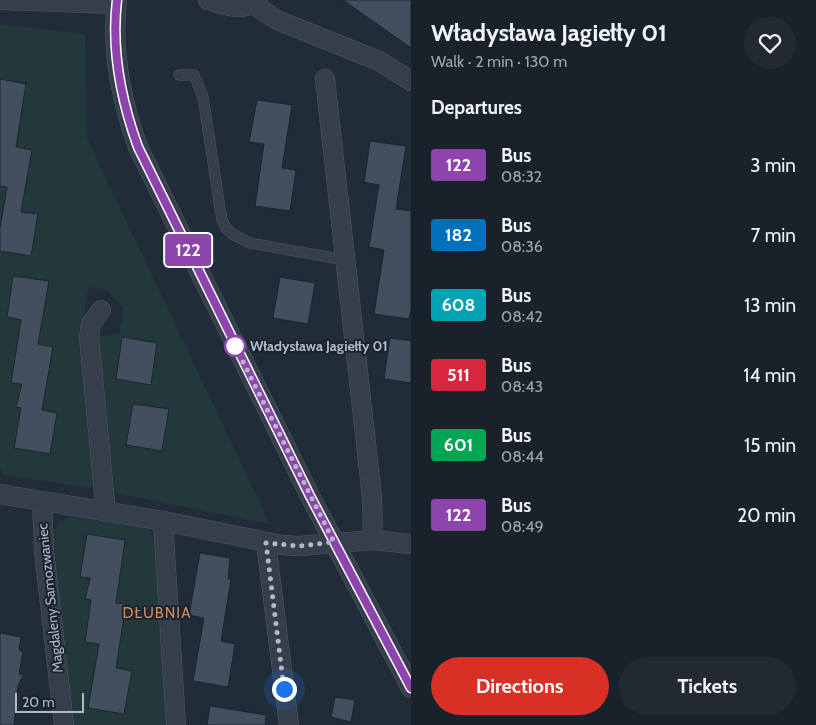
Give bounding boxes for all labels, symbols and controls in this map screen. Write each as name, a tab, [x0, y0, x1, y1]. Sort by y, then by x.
button: heart	[744, 17, 796, 69]
text: Władysława Jagiełły 01	[431, 18, 667, 47]
text: Walk · 2 min · 130 m	[431, 52, 567, 71]
text: Departures	[431, 96, 522, 119]
text: Bus	[501, 144, 531, 167]
text: 122	[446, 154, 471, 176]
text: 3 min	[750, 154, 796, 177]
text: 08:32	[501, 167, 542, 186]
text: Bus	[501, 214, 531, 237]
text: 182	[445, 224, 472, 246]
text: 7 min	[751, 224, 796, 247]
line badge: 122	[159, 234, 217, 266]
text: 08:36	[501, 237, 543, 256]
text: 122	[175, 239, 201, 261]
text: Bus	[501, 284, 531, 307]
text: 608	[442, 294, 475, 316]
text: 13 min	[744, 294, 796, 317]
text: 08:42	[501, 307, 543, 326]
marker: Władysława Jagiełły 01	[224, 335, 246, 357]
place label: Władysława Jagiełły 01	[250, 337, 388, 355]
text: Bus	[501, 354, 531, 377]
text: 511	[447, 364, 470, 386]
text: 14 min	[743, 364, 796, 387]
text: 08:43	[501, 377, 543, 396]
text: Bus	[501, 424, 531, 447]
text: 601	[444, 434, 473, 456]
text: 15 min	[744, 434, 796, 457]
text: 08:44	[501, 447, 544, 466]
text: Bus	[501, 494, 531, 517]
text: 122	[446, 504, 471, 526]
text: 20 min	[737, 504, 796, 527]
text: 08:49	[501, 517, 544, 536]
street label: Magdaleny Samozwaniec	[33, 522, 67, 674]
district label: DŁUBNIA	[123, 604, 191, 622]
button: Directions	[431, 657, 609, 715]
button: Tickets	[619, 657, 796, 715]
your location	[272, 677, 297, 702]
scale bar	[15, 690, 84, 713]
text: 20 m	[22, 693, 55, 711]

